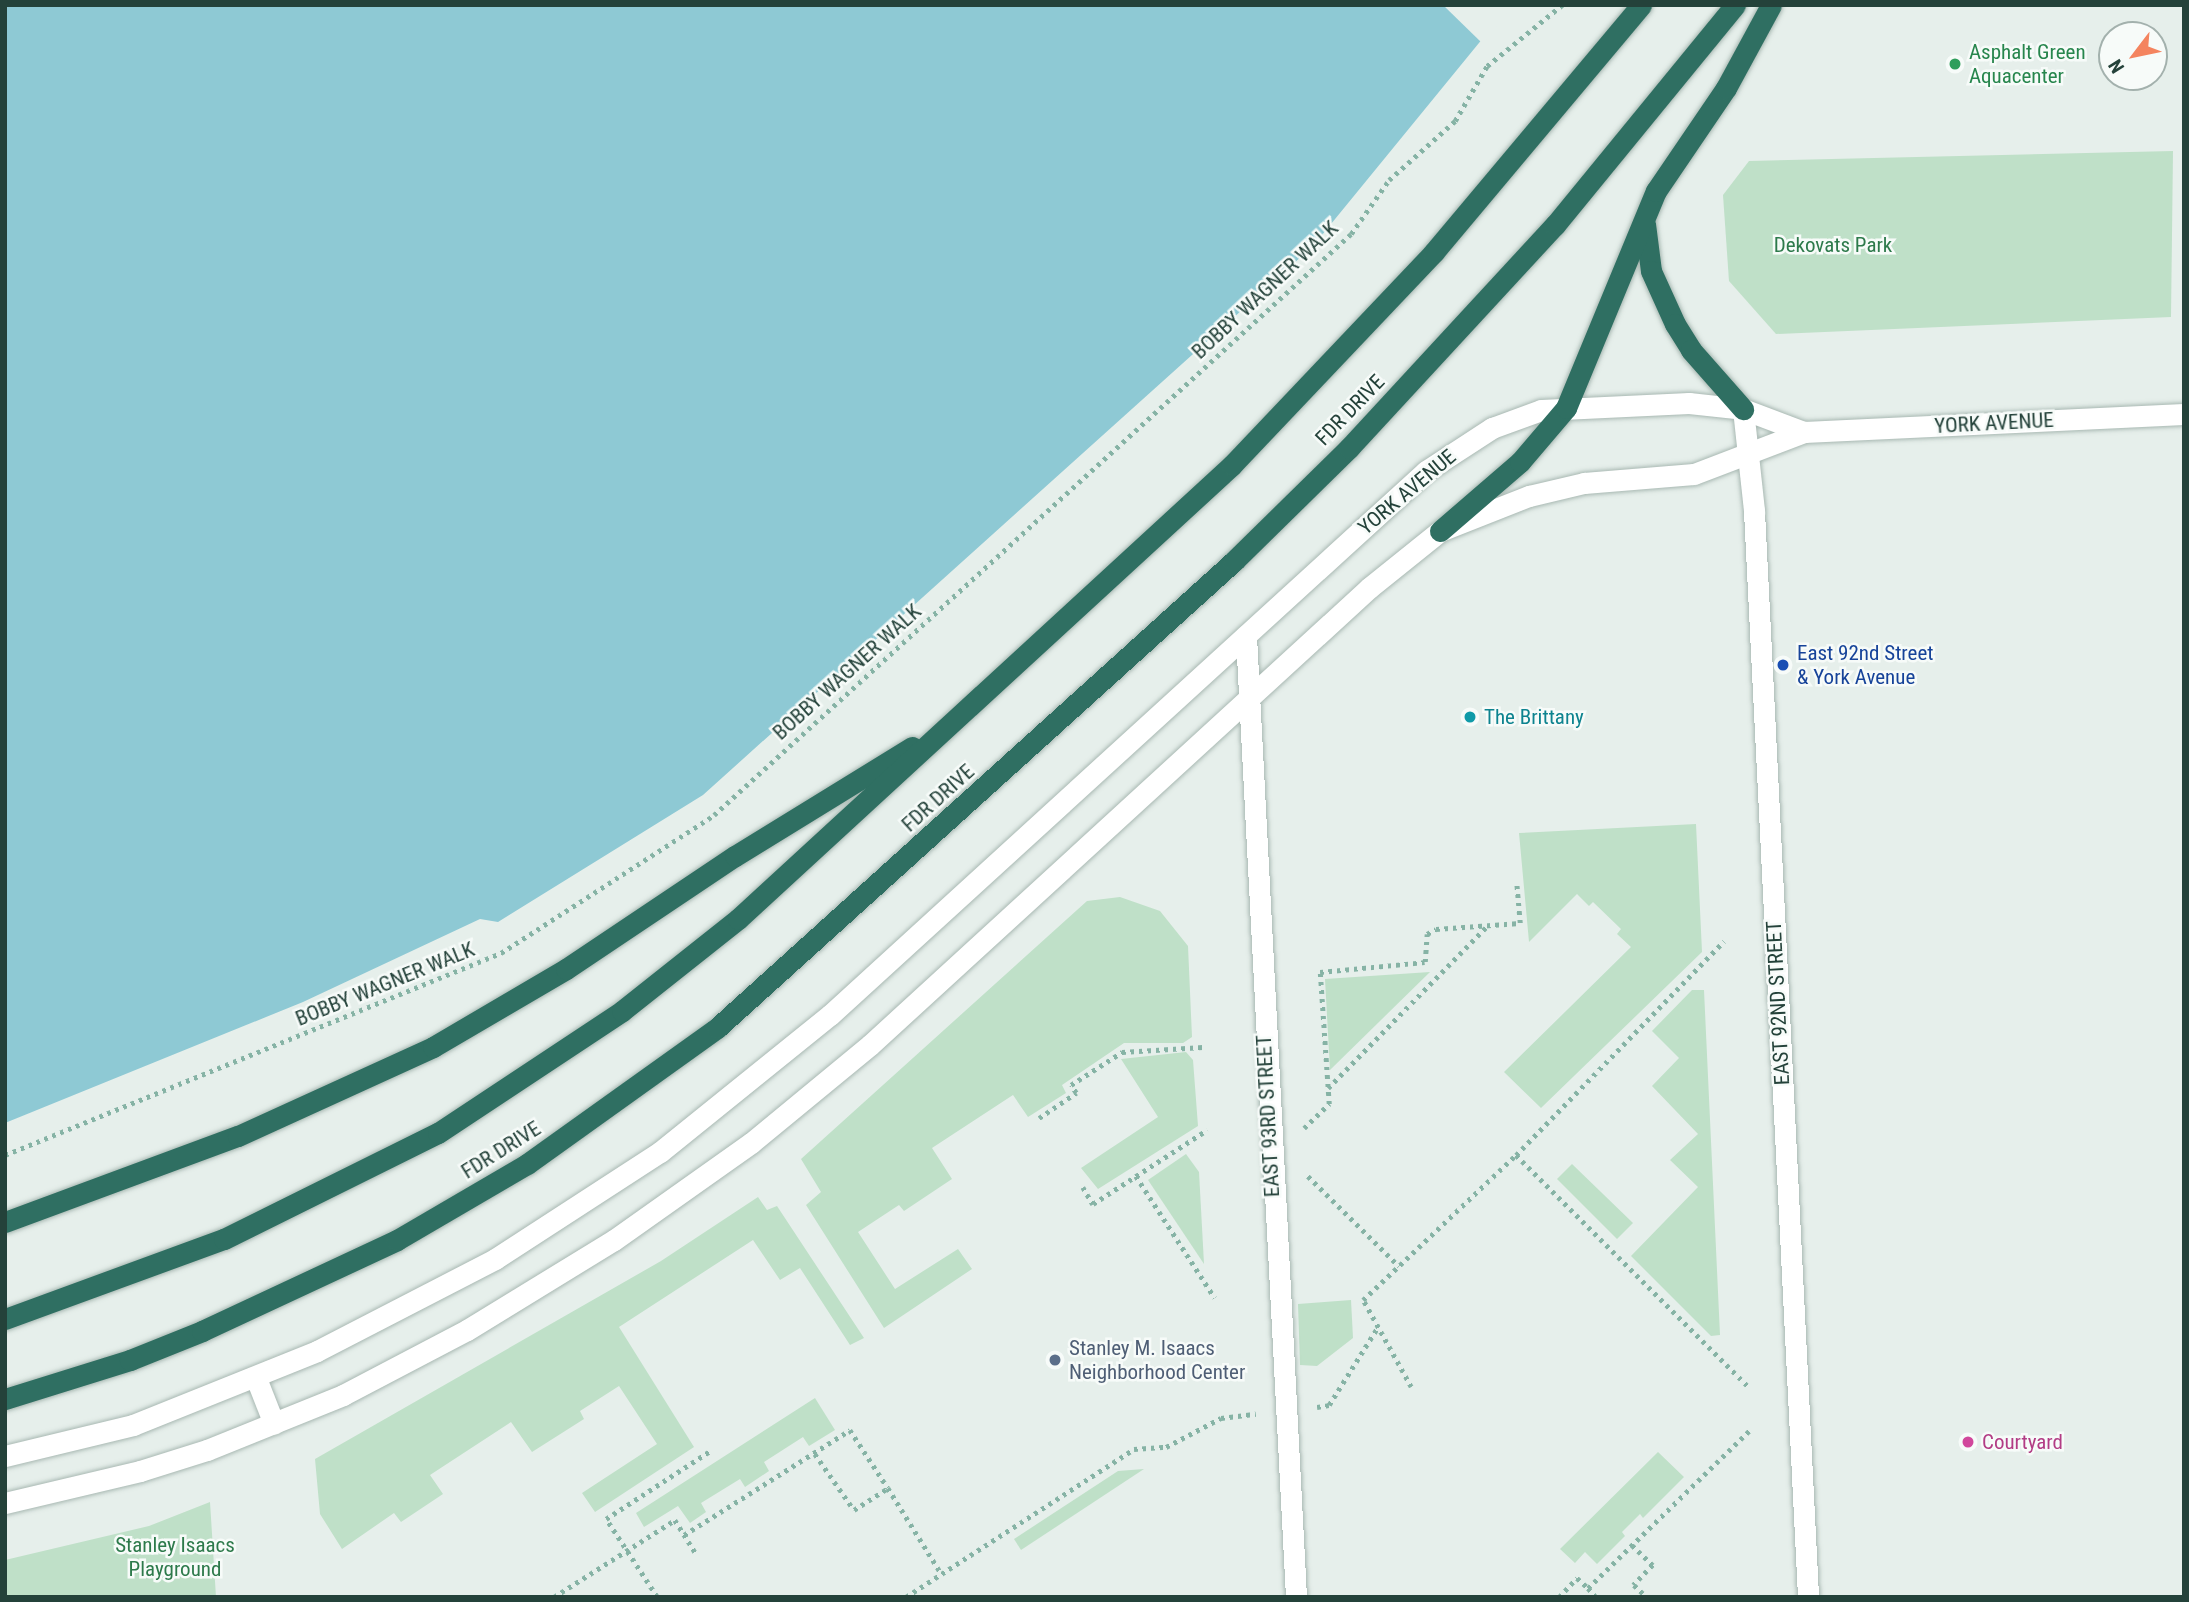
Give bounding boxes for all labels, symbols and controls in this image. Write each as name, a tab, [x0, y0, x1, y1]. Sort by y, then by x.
north arrow	[2098, 21, 2168, 91]
place label: Asphalt Green Aquacenter	[1969, 39, 2086, 89]
text: N	[2104, 55, 2129, 77]
marker: Asphalt Green Aquacenter	[1947, 56, 1963, 72]
street label: BOBBY WAGNER WALK	[1187, 216, 1343, 364]
park label: Dekovats Park	[1774, 232, 1892, 258]
street label: FDR DRIVE	[1310, 369, 1390, 451]
street label: YORK AVENUE	[1934, 407, 2054, 439]
street label: YORK AVENUE	[1353, 444, 1461, 540]
street label: BOBBY WAGNER WALK	[768, 599, 926, 745]
place label: East 92nd Street & York Avenue	[1797, 640, 1933, 690]
marker: East 92nd Street & York Avenue	[1775, 657, 1791, 673]
place label: The Brittany	[1484, 704, 1584, 730]
marker: The Brittany	[1462, 709, 1478, 725]
street label: FDR DRIVE	[897, 759, 979, 837]
street label: EAST 92ND STREET	[1761, 920, 1795, 1086]
street label: BOBBY WAGNER WALK	[292, 937, 478, 1031]
street label: EAST 93RD STREET	[1251, 1034, 1285, 1198]
street label: FDR DRIVE	[457, 1116, 545, 1184]
place label: Stanley M. Isaacs Neighborhood Center	[1069, 1335, 1245, 1385]
marker: Stanley M. Isaacs Neighborhood Center	[1047, 1352, 1063, 1368]
place label: Courtyard	[1982, 1429, 2063, 1455]
marker: Courtyard	[1960, 1434, 1976, 1450]
park label: Stanley Isaacs Playground	[115, 1532, 235, 1582]

